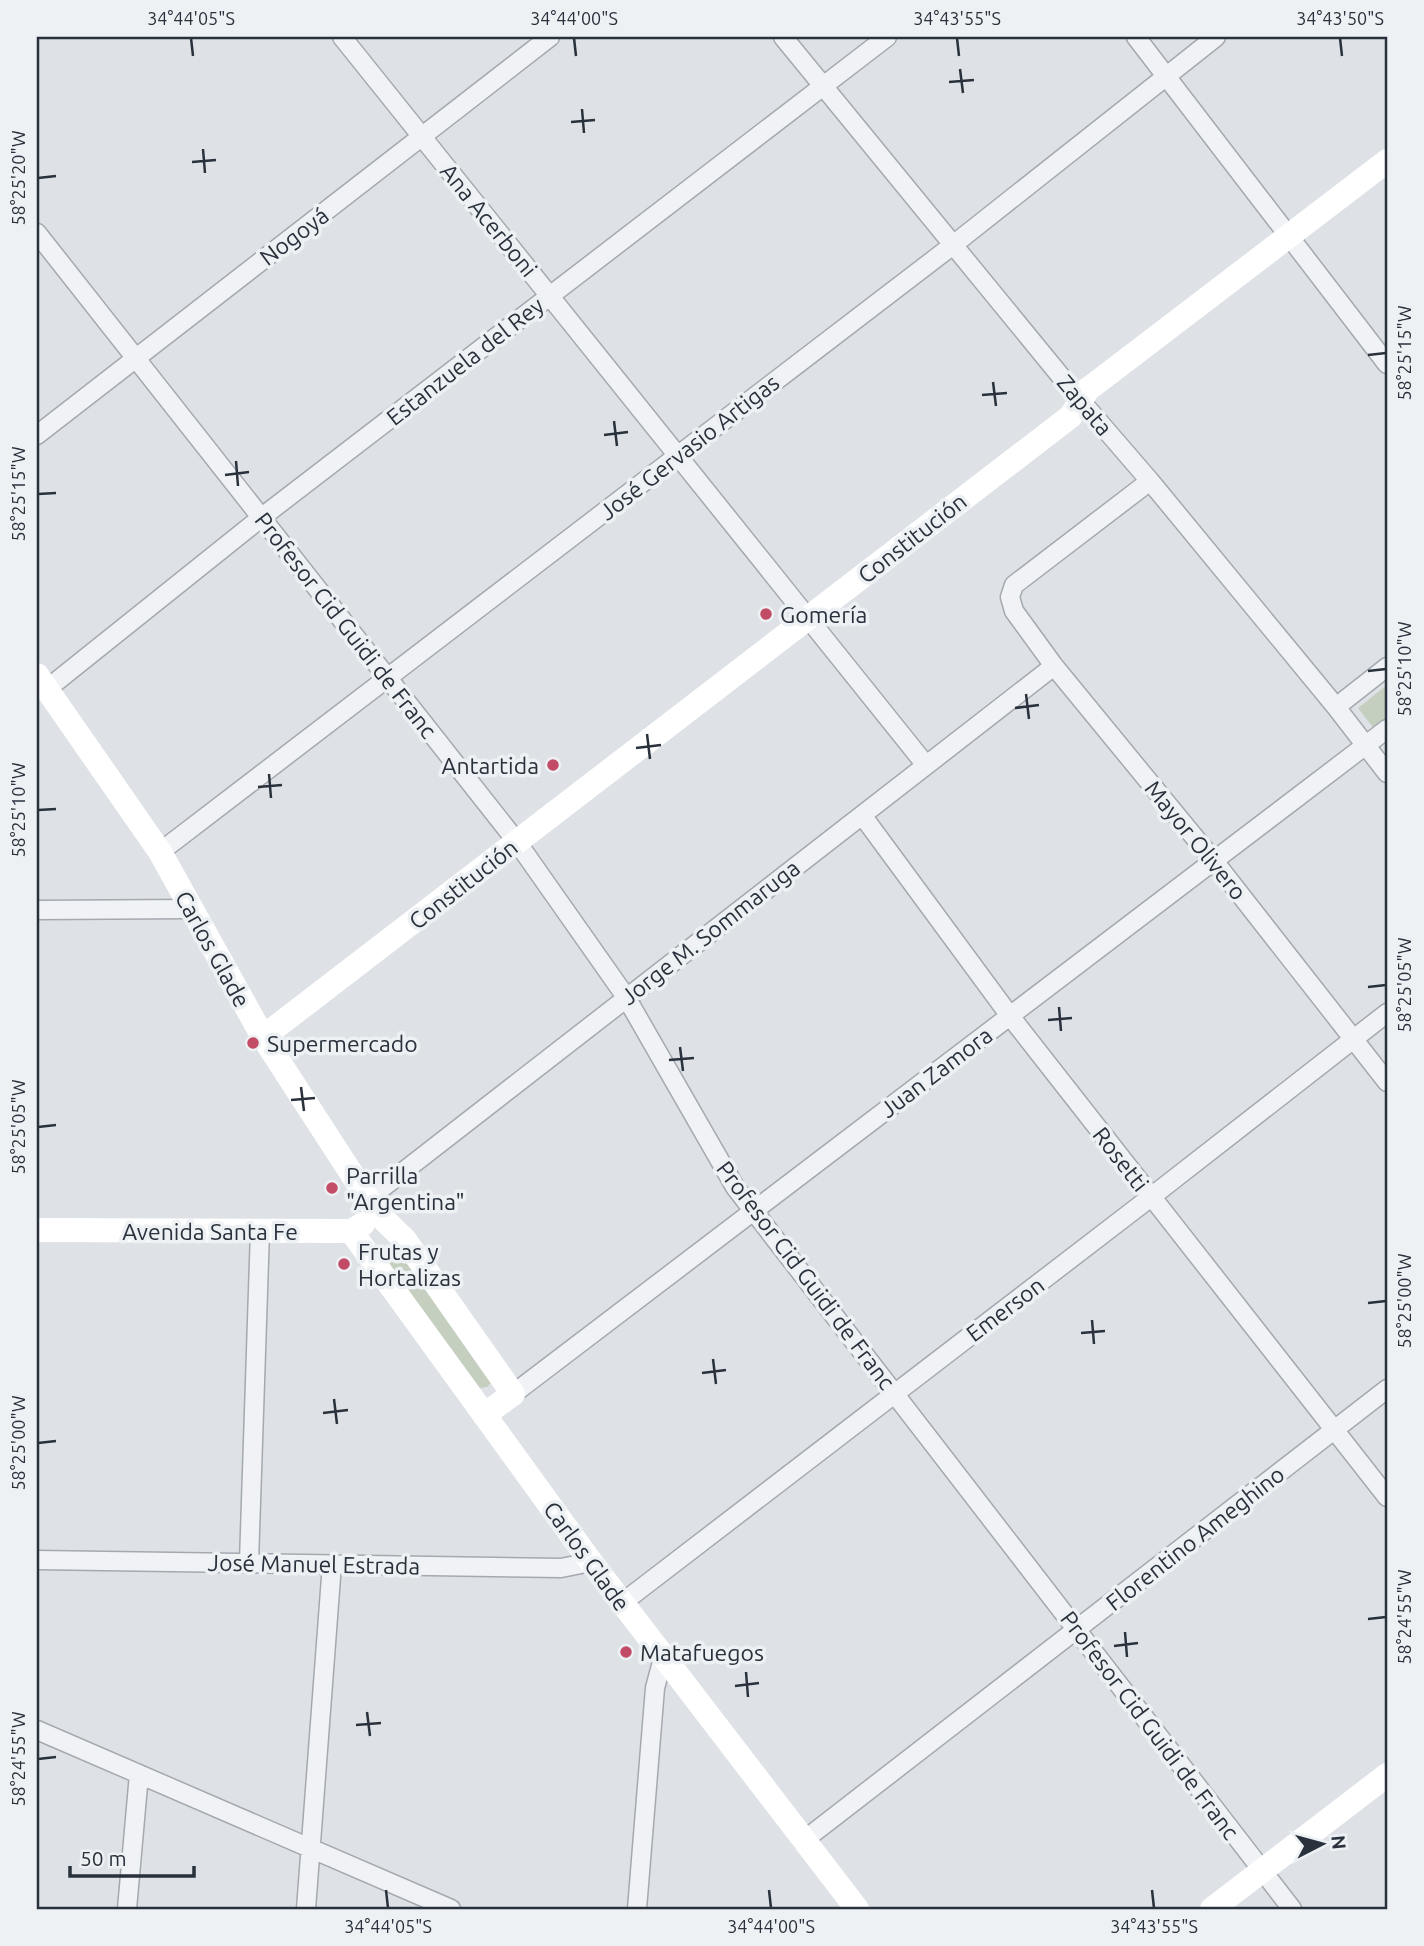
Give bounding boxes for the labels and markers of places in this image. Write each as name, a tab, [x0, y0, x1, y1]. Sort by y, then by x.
place label: Gomería	[780, 602, 867, 627]
marker: Gomería	[758, 606, 774, 622]
place label: Antartida	[441, 753, 539, 778]
marker: Antartida	[545, 757, 561, 773]
place label: Supermercado	[267, 1031, 418, 1056]
marker: Supermercado	[245, 1035, 261, 1051]
place label: Parrilla "Argentina"	[346, 1163, 465, 1214]
marker: Parrilla "Argentina"	[324, 1180, 340, 1196]
place label: Frutas y Hortalizas	[358, 1239, 461, 1290]
marker: Frutas y Hortalizas	[336, 1256, 352, 1272]
place label: Matafuegos	[640, 1640, 764, 1665]
marker: Matafuegos	[618, 1644, 634, 1660]

